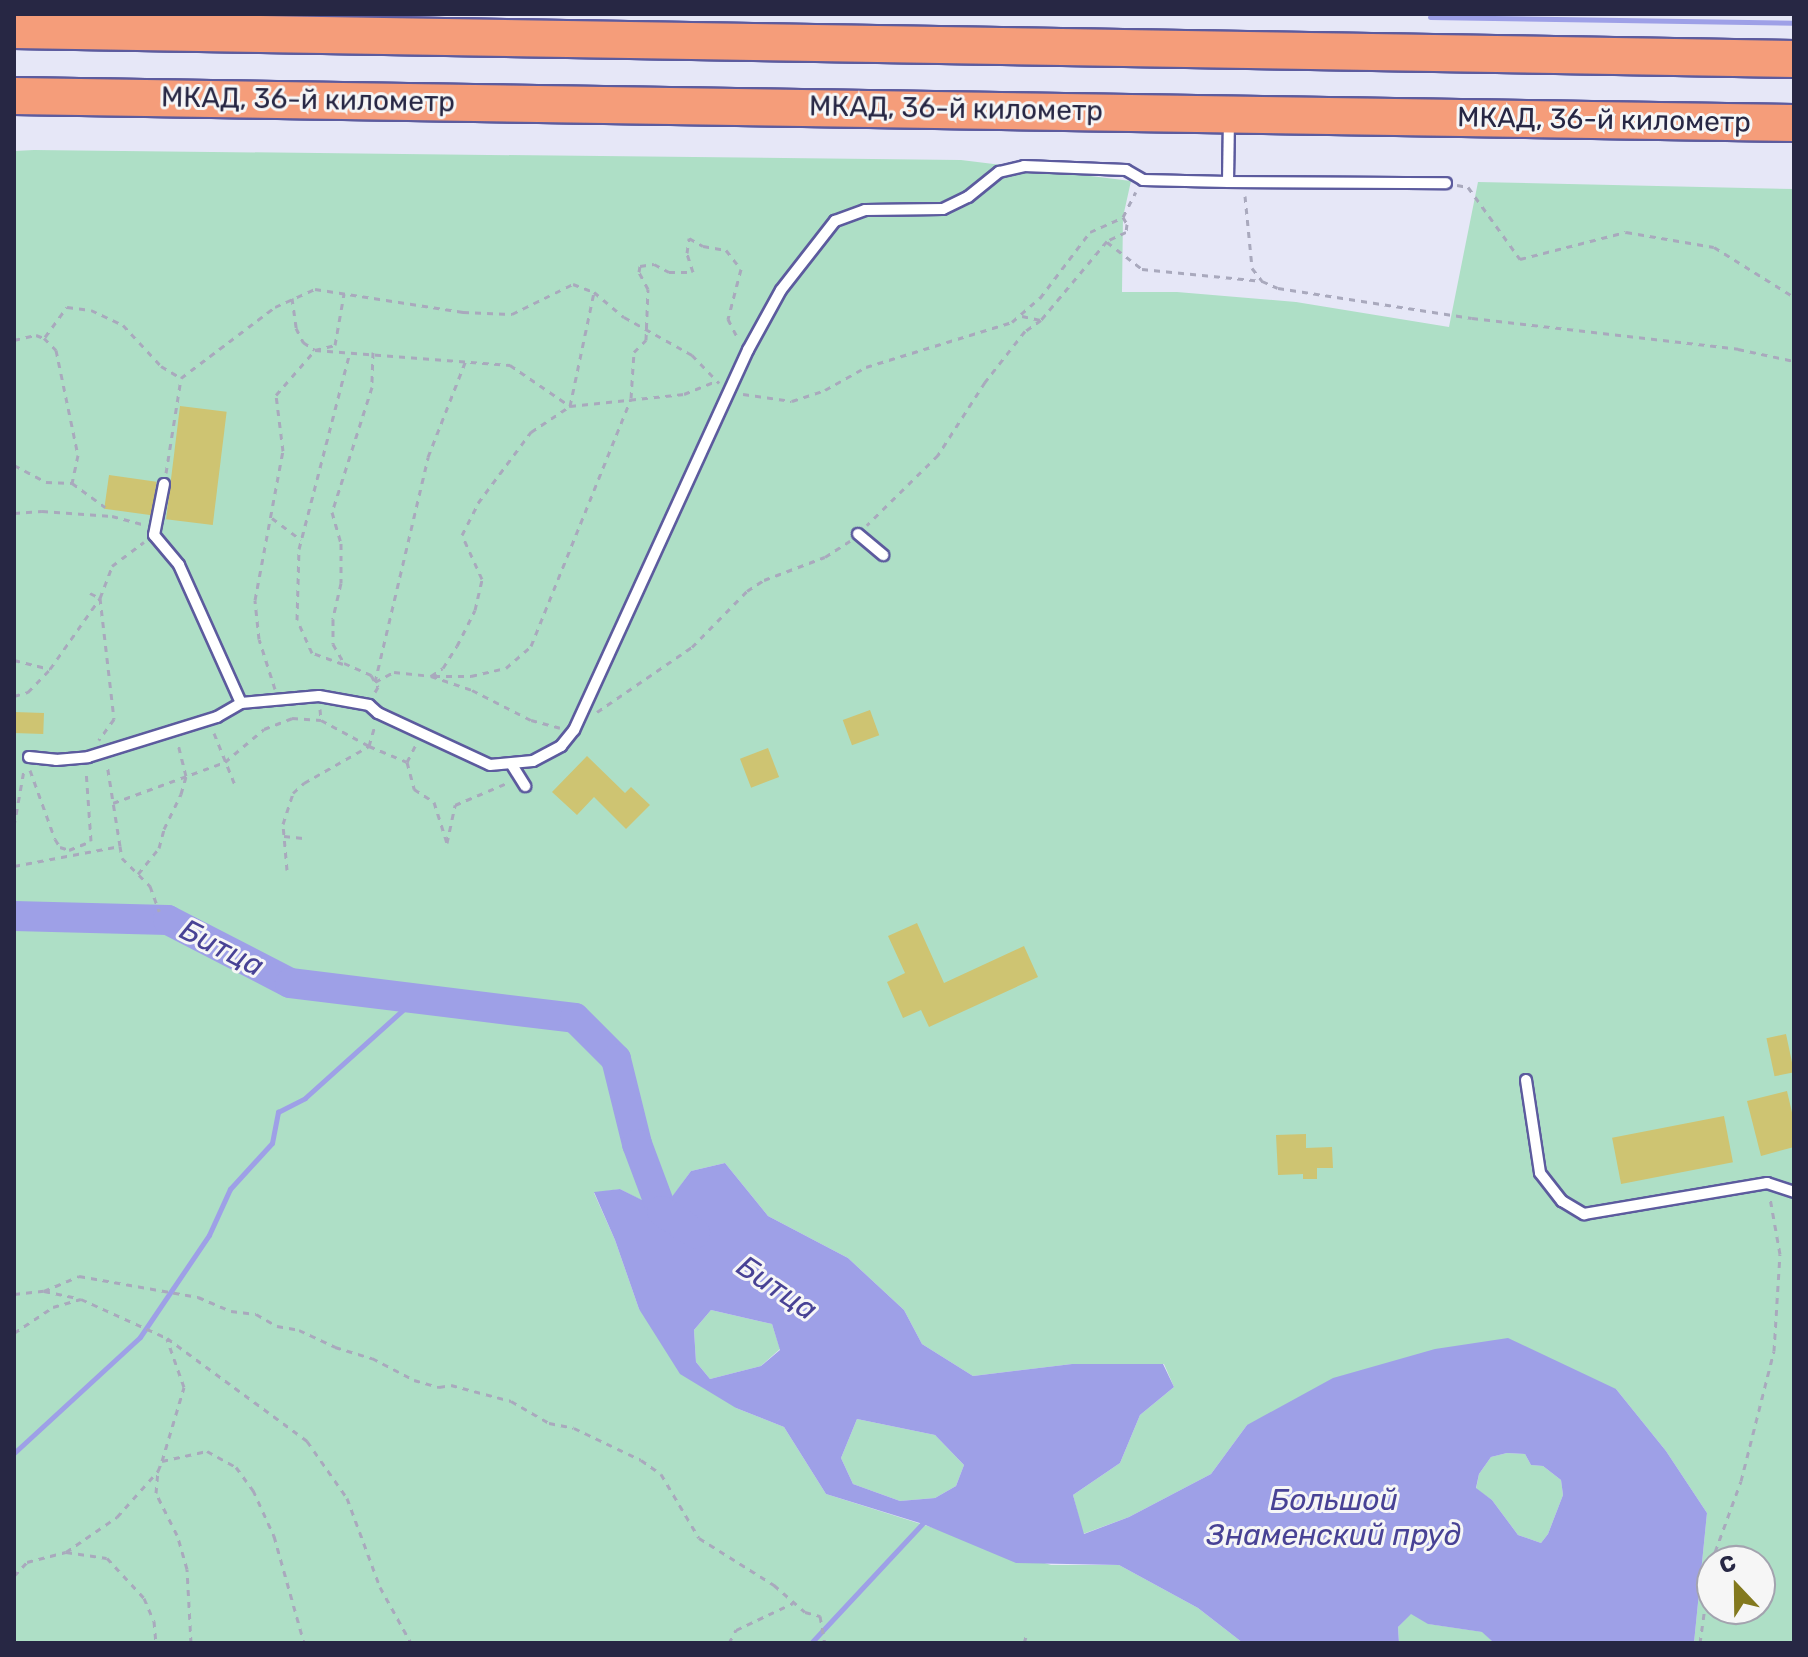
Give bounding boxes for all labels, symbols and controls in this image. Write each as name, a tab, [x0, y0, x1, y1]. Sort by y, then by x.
street label: МКАД, 36-й километр	[161, 81, 455, 119]
street label: МКАД, 36-й километр	[809, 90, 1103, 128]
street label: МКАД, 36-й километр	[1457, 101, 1751, 139]
water label: Битца	[174, 912, 270, 984]
water label: Битца	[730, 1248, 824, 1328]
water label: Большой Знаменский пруд	[1207, 1482, 1461, 1552]
north arrow	[1696, 1545, 1776, 1625]
text: С	[1715, 1549, 1740, 1580]

